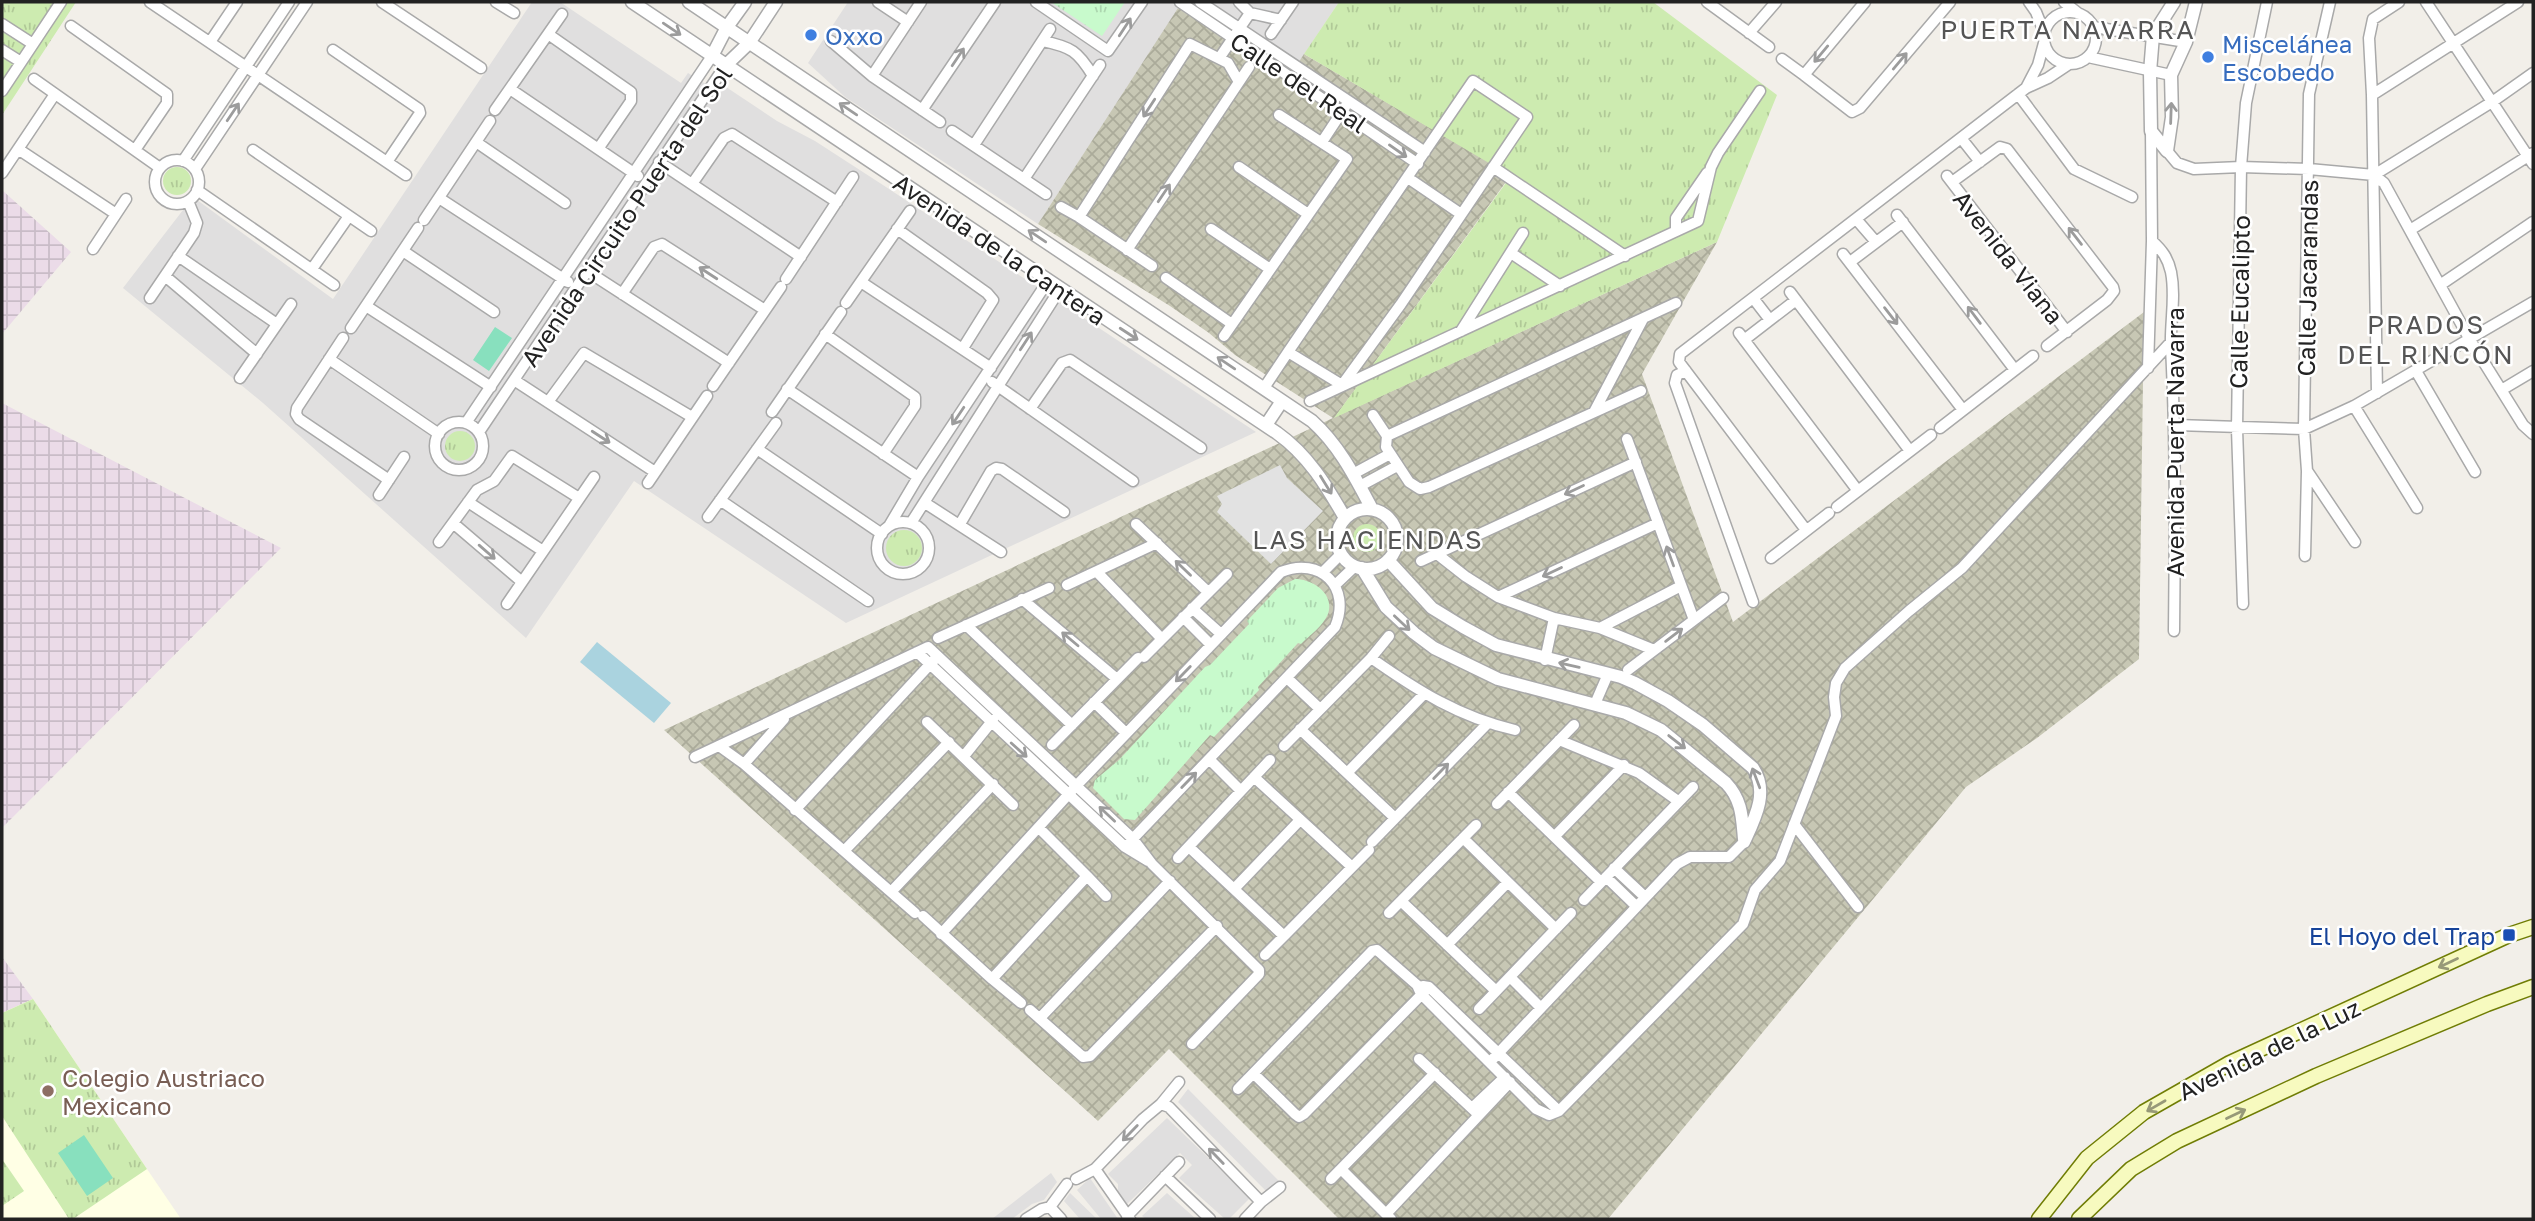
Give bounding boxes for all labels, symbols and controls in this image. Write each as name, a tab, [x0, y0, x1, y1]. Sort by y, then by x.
district label: PUERTA NAVARRA	[1940, 14, 2196, 45]
one-way arrow	[1118, 18, 1133, 37]
place label: Oxxo	[825, 21, 883, 50]
one-way arrow	[662, 22, 681, 36]
street label: Calle del Real	[1225, 26, 1373, 138]
marker: Oxxo	[803, 27, 819, 43]
place label: Miscelánea Escobedo	[2222, 29, 2352, 86]
one-way arrow	[1814, 45, 1829, 63]
one-way arrow	[951, 48, 965, 67]
marker: Miscelánea Escobedo	[2200, 49, 2216, 65]
one-way arrow	[1892, 53, 1908, 71]
street label: Avenida Circuito Puerta del Sol	[514, 60, 738, 372]
one-way arrow	[1142, 97, 1156, 117]
one-way arrow	[839, 102, 858, 116]
one-way arrow	[2165, 102, 2178, 125]
one-way arrow	[226, 103, 240, 122]
one-way arrow	[1388, 144, 1407, 158]
street label: Avenida de la Cantera	[888, 167, 1112, 331]
street label: Calle Jacarandas	[2291, 179, 2323, 377]
one-way arrow	[1157, 184, 1172, 203]
street label: Avenida Viana	[1948, 184, 2070, 330]
street label: Calle Eucalipto	[2223, 215, 2255, 389]
one-way arrow	[2067, 228, 2082, 246]
one-way arrow	[1028, 229, 1047, 243]
one-way arrow	[698, 265, 718, 279]
one-way arrow	[1884, 306, 1899, 325]
one-way arrow	[1966, 307, 1981, 325]
street label: Avenida Puerta Navarra	[2160, 307, 2189, 577]
district label: PRADOS DEL RINCÓN	[2337, 309, 2515, 370]
one-way arrow	[1119, 327, 1138, 342]
one-way arrow	[1018, 332, 1033, 351]
one-way arrow	[1217, 355, 1236, 370]
one-way arrow	[951, 406, 966, 425]
one-way arrow	[591, 430, 611, 444]
one-way arrow	[1318, 475, 1333, 494]
one-way arrow	[1563, 485, 1584, 498]
district label: LAS HACIENDAS	[1252, 524, 1484, 555]
one-way arrow	[478, 544, 496, 560]
one-way arrow	[1663, 546, 1675, 568]
one-way arrow	[1175, 559, 1192, 576]
one-way arrow	[1542, 566, 1563, 579]
one-way arrow	[1393, 615, 1411, 631]
one-way arrow	[1664, 628, 1683, 643]
one-way arrow	[1061, 631, 1079, 647]
one-way arrow	[1558, 658, 1581, 671]
one-way arrow	[1174, 665, 1191, 682]
one-way arrow	[1667, 735, 1686, 750]
one-way arrow	[1010, 742, 1028, 758]
one-way arrow	[1433, 763, 1450, 780]
one-way arrow	[1749, 768, 1762, 789]
one-way arrow	[1180, 772, 1197, 789]
one-way arrow	[1098, 806, 1116, 822]
place label: El Hoyo del Trap	[2309, 921, 2495, 950]
marker: El Hoyo del Trap	[2501, 927, 2517, 943]
one-way arrow	[2438, 957, 2459, 971]
street label: Avenida de la Luz	[2173, 992, 2365, 1106]
place label: Colegio Austriaco Mexicano	[62, 1063, 265, 1120]
marker: Colegio Austriaco Mexicano	[40, 1083, 56, 1099]
one-way arrow	[2146, 1099, 2166, 1113]
one-way arrow	[2225, 1107, 2246, 1120]
one-way arrow	[1122, 1124, 1139, 1141]
one-way arrow	[1208, 1147, 1225, 1164]

